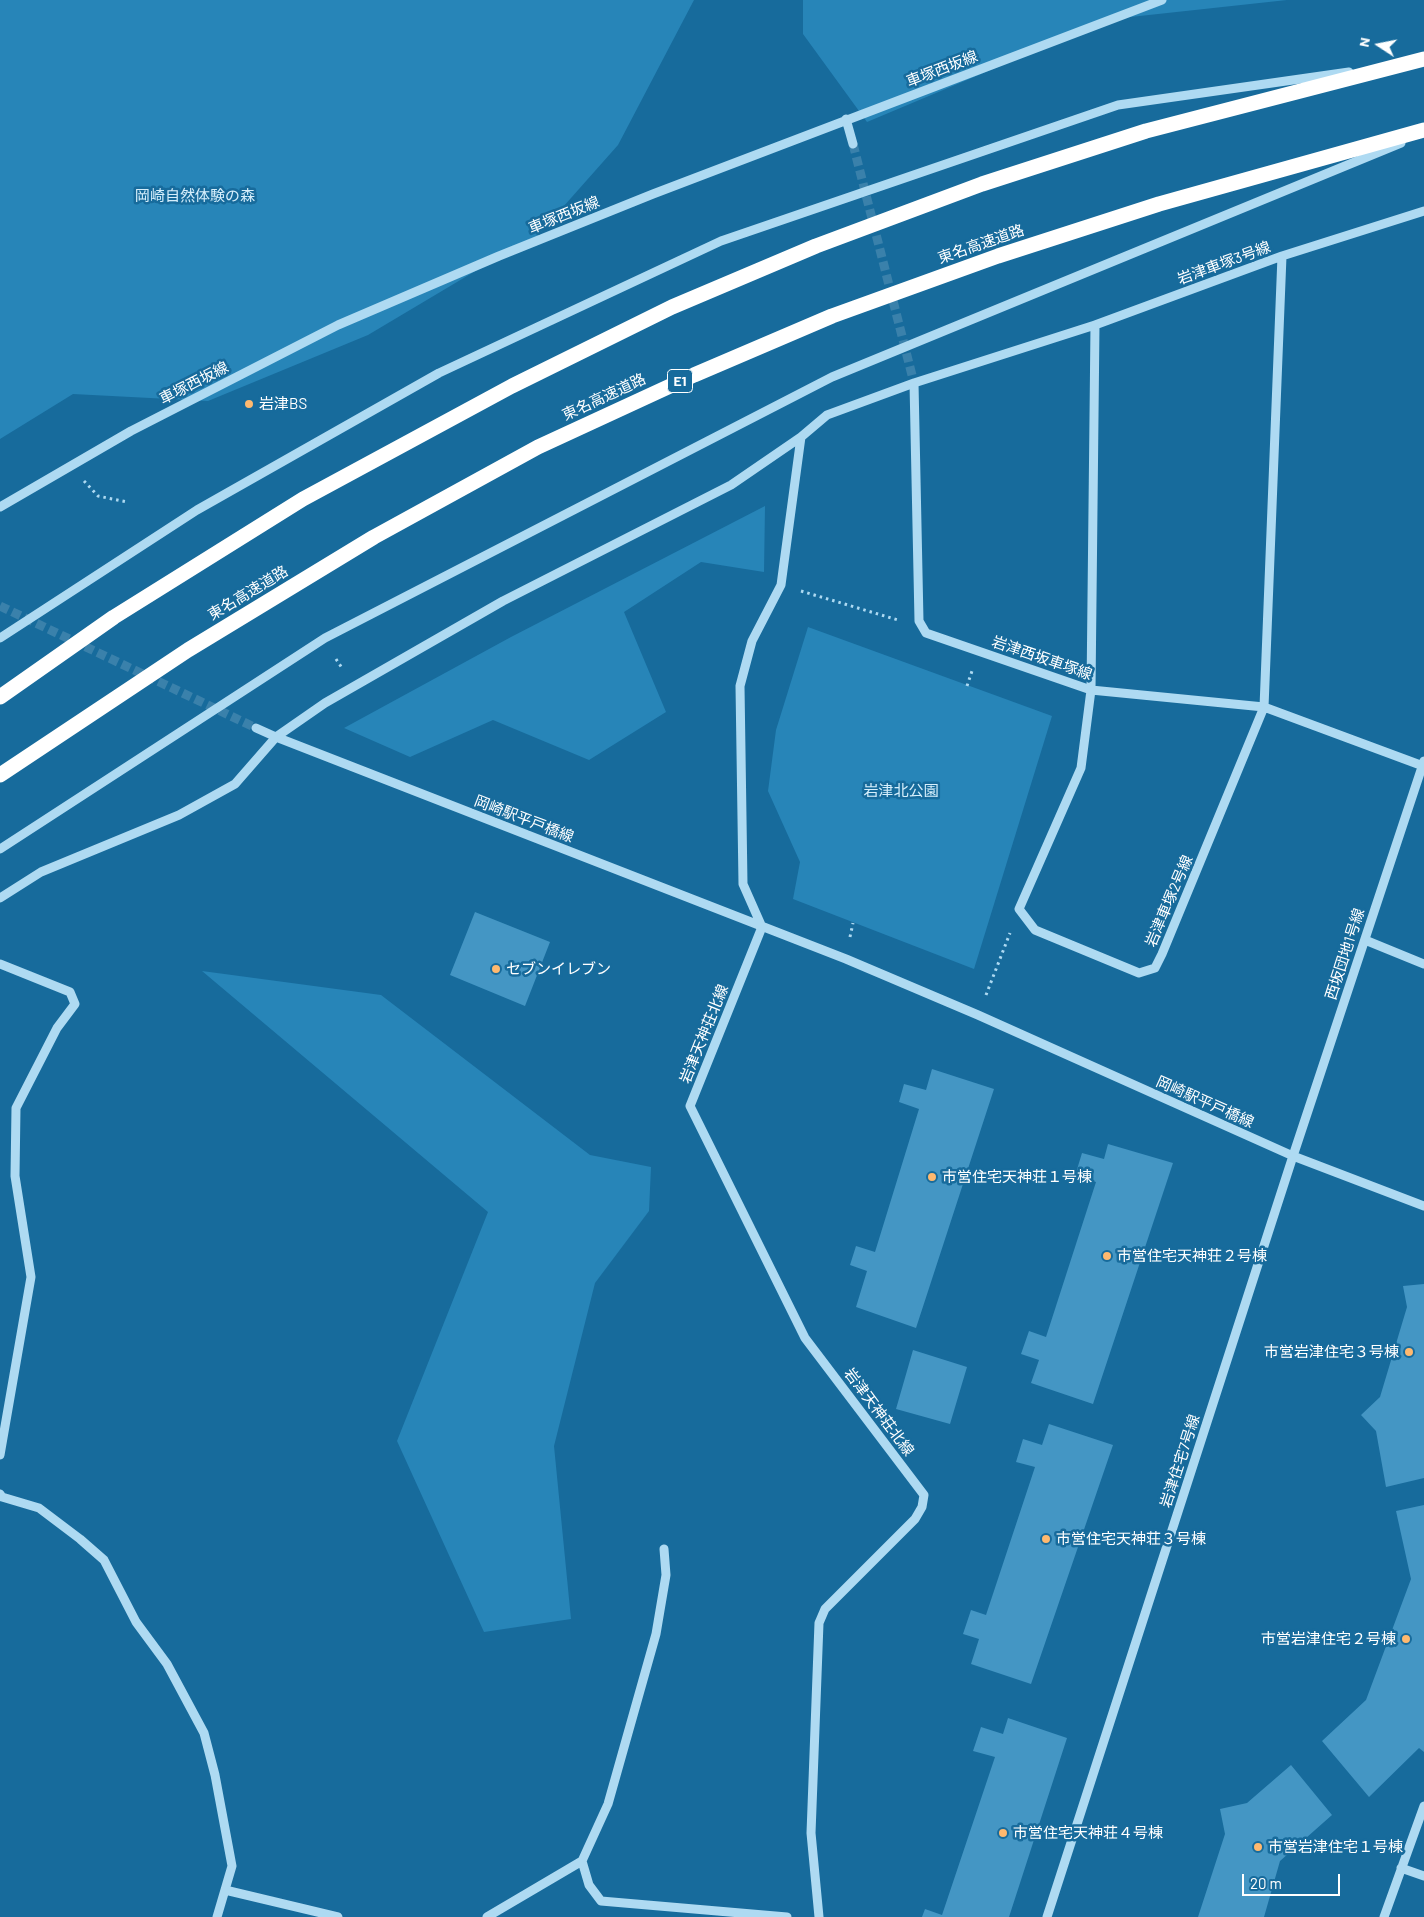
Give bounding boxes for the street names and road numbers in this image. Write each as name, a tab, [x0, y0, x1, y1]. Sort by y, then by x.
street label: 車塚西坂線	[904, 47, 980, 91]
street label: 車塚西坂線	[526, 193, 602, 237]
street label: 東名高速道路	[936, 221, 1026, 267]
street label: 岩津車塚3号線	[1175, 238, 1273, 288]
street label: 車塚西坂線	[157, 358, 231, 408]
street label: 東名高速道路	[559, 370, 649, 424]
road number: E1	[668, 370, 692, 392]
street label: 東名高速道路	[205, 562, 291, 624]
street label: 岩津西坂車塚線	[989, 632, 1095, 684]
street label: 岡崎駅平戸橋線	[472, 792, 576, 846]
street label: 岩津車塚2号線	[1142, 852, 1196, 950]
street label: 西坂団地1号線	[1322, 906, 1368, 1002]
street label: 岩津天神荘北線	[676, 982, 732, 1086]
street label: 岡崎駅平戸橋線	[1153, 1072, 1257, 1132]
street label: 岩津天神荘北線	[840, 1365, 918, 1459]
street label: 岩津住宅7号線	[1156, 1412, 1204, 1510]

